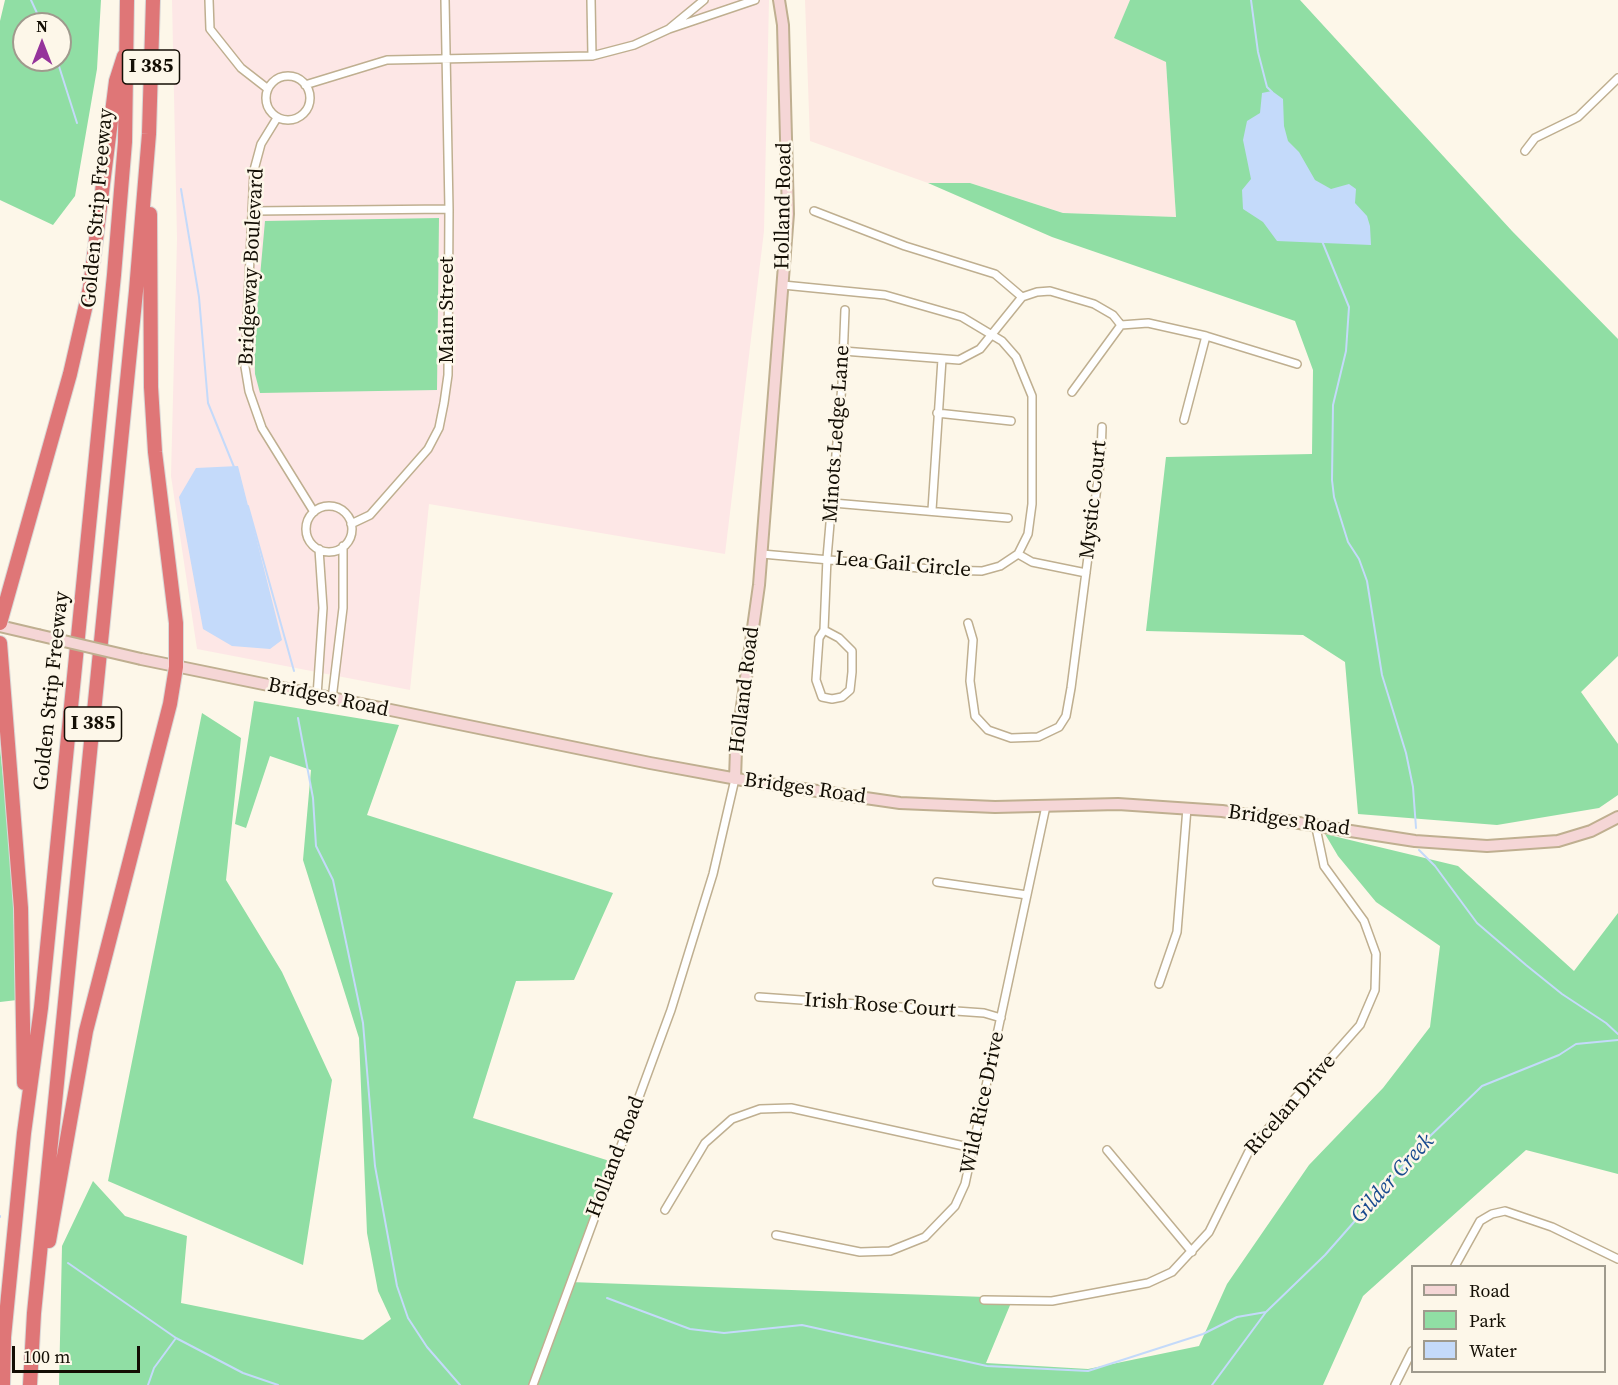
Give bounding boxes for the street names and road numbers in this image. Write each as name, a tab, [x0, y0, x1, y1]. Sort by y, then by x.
road number: I 385	[122, 50, 180, 84]
street label: Golden Strip Freeway	[77, 107, 119, 309]
street label: Holland Road	[770, 142, 798, 270]
street label: Bridgeway Boulevard	[234, 167, 270, 367]
street label: Main Street	[435, 256, 461, 364]
street label: Minots Ledge Lane	[818, 344, 856, 524]
street label: Mystic Court	[1075, 439, 1113, 561]
street label: Lea Gail Circle	[834, 547, 972, 583]
street label: Golden Strip Freeway	[29, 590, 75, 792]
street label: Holland Road	[725, 625, 765, 755]
street label: Bridges Road	[265, 673, 391, 723]
road number: I 385	[64, 707, 122, 741]
street label: Bridges Road	[742, 768, 868, 810]
street label: Bridges Road	[1226, 800, 1352, 842]
street label: Irish Rose Court	[803, 988, 957, 1024]
street label: Wild Rice Drive	[956, 1029, 1010, 1177]
street label: Ricelan Drive	[1240, 1049, 1342, 1161]
street label: Holland Road	[581, 1093, 651, 1221]

